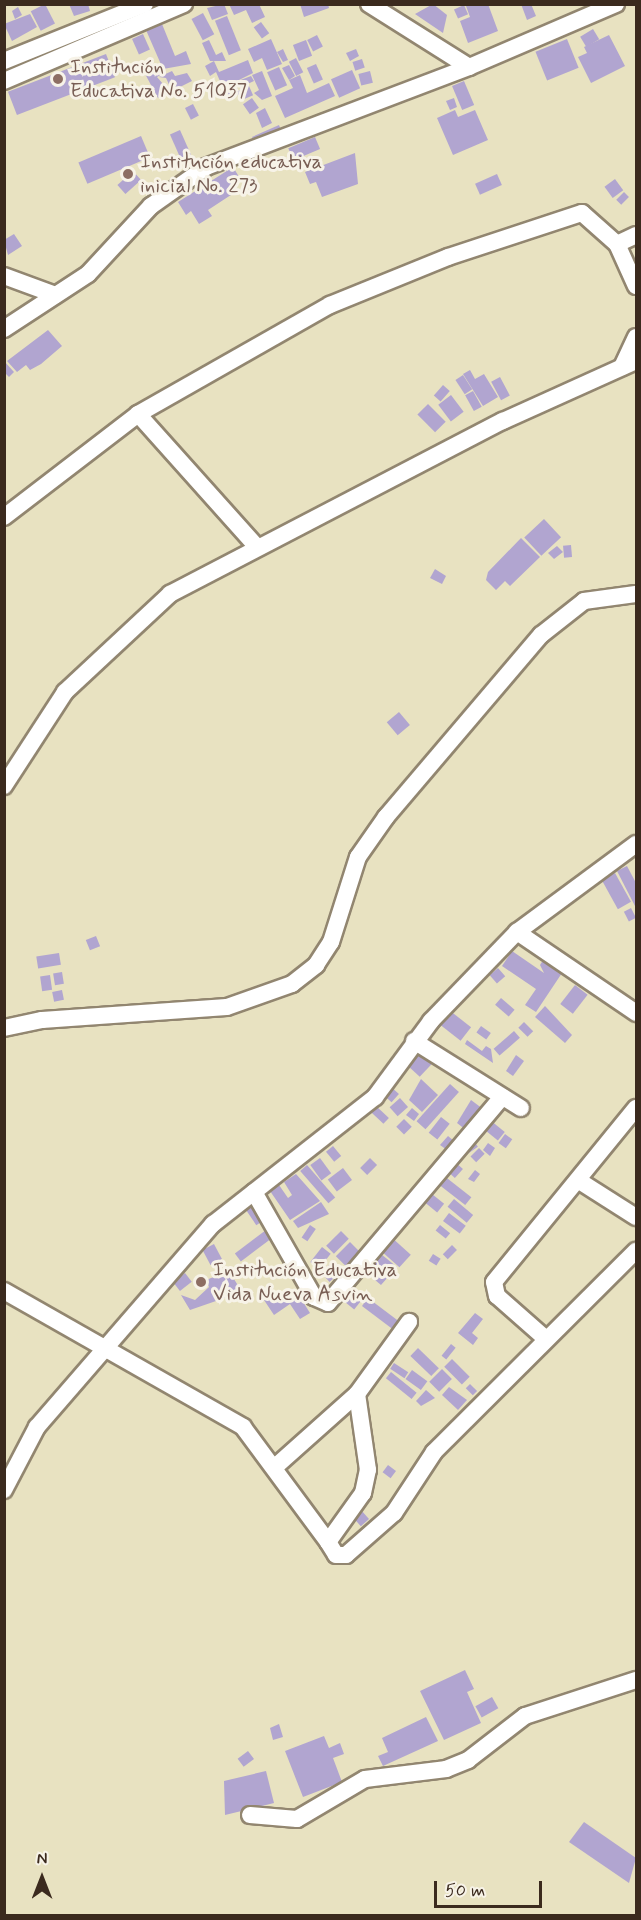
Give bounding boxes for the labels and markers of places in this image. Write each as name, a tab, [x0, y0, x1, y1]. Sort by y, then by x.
place label: Institución Educativa No. 51037	[70, 54, 247, 104]
marker: Institución Educativa No. 51037	[51, 72, 65, 86]
place label: Institución educativa inicial No. 273	[140, 149, 322, 199]
marker: Institución educativa inicial No. 273	[121, 167, 135, 181]
place label: Institución Educativa Vida Nueva Asvin	[213, 1257, 397, 1307]
marker: Institución Educativa Vida Nueva Asvin	[194, 1275, 208, 1289]

